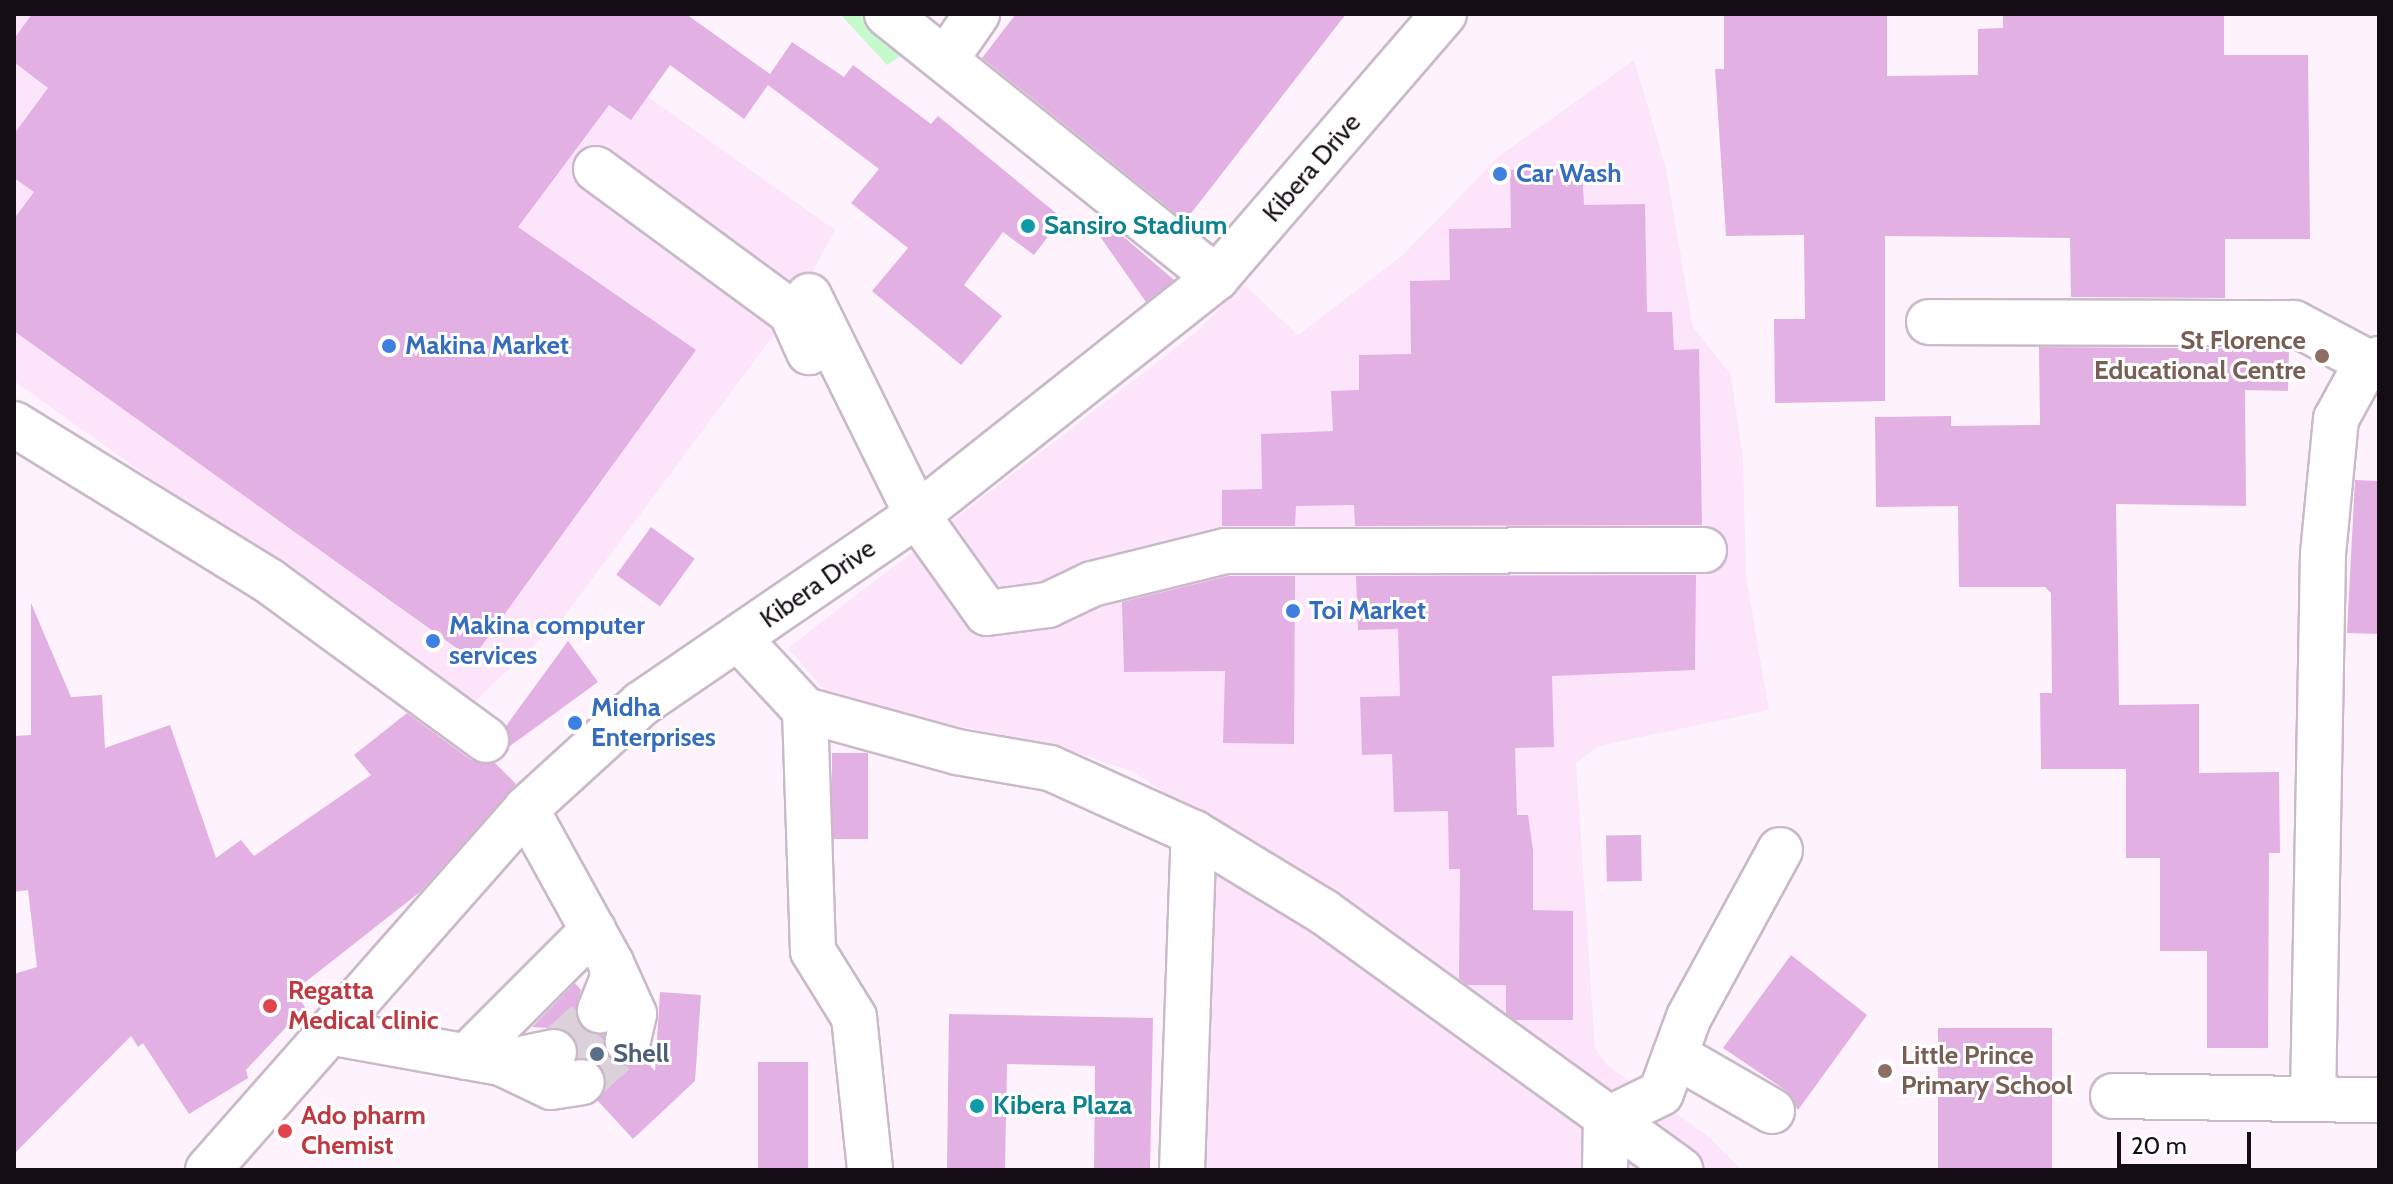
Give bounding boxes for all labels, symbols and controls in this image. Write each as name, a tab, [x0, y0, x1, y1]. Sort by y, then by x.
street label: Kibera Drive	[1257, 107, 1367, 229]
place label: Car Wash	[1516, 158, 1622, 190]
marker: Car Wash	[1491, 165, 1509, 183]
place label: Sansiro Stadium	[1044, 210, 1227, 242]
marker: Sansiro Stadium	[1019, 217, 1037, 235]
place label: St Florence Educational Centre	[2094, 325, 2306, 386]
place label: Makina Market	[405, 330, 569, 362]
marker: Makina Market	[380, 337, 398, 355]
marker: St Florence Educational Centre	[2313, 347, 2331, 365]
street label: Kibera Drive	[754, 533, 882, 635]
place label: Toi Market	[1309, 595, 1426, 627]
marker: Toi Market	[1284, 602, 1302, 620]
place label: Makina computer services	[449, 610, 645, 672]
marker: Makina computer services	[424, 632, 442, 650]
place label: Midha Enterprises	[591, 692, 716, 754]
marker: Midha Enterprises	[566, 714, 584, 732]
place label: Regatta Medical clinic	[288, 975, 439, 1036]
marker: Regatta Medical clinic	[259, 995, 281, 1017]
place label: Shell	[613, 1038, 669, 1070]
place label: Little Prince Primary School	[1901, 1040, 2073, 1102]
marker: Shell	[588, 1045, 606, 1063]
marker: Little Prince Primary School	[1876, 1062, 1894, 1080]
place label: Kibera Plaza	[993, 1090, 1132, 1122]
marker: Kibera Plaza	[968, 1097, 986, 1115]
place label: Ado pharm Chemist	[301, 1100, 426, 1162]
scale bar	[2121, 1116, 2255, 1166]
marker: Ado pharm Chemist	[276, 1122, 294, 1140]
text: 20 m	[2131, 1131, 2187, 1160]

